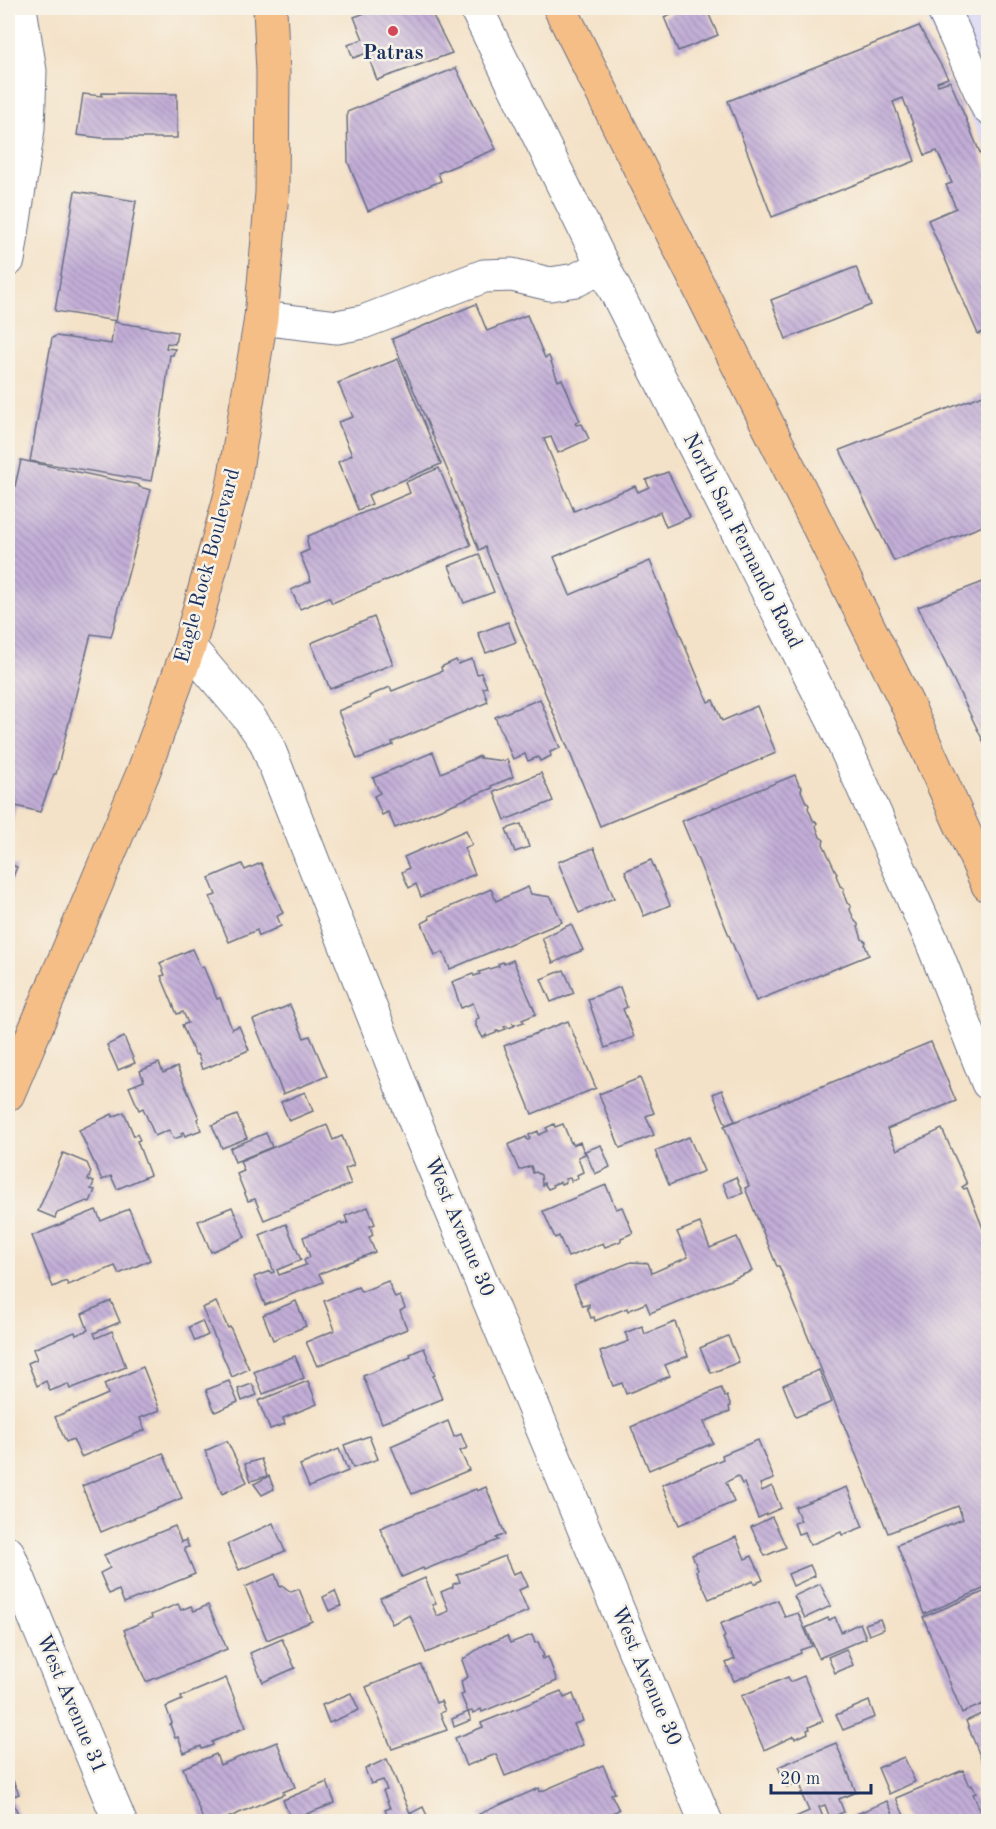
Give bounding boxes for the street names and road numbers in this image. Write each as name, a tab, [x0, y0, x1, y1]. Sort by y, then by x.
street label: North San Fernando Road	[678, 430, 806, 652]
street label: Eagle Rock Boulevard	[172, 466, 244, 666]
street label: West Avenue 30	[420, 1154, 498, 1300]
street label: West Avenue 30	[607, 1603, 685, 1749]
street label: West Avenue 31	[32, 1631, 110, 1777]

